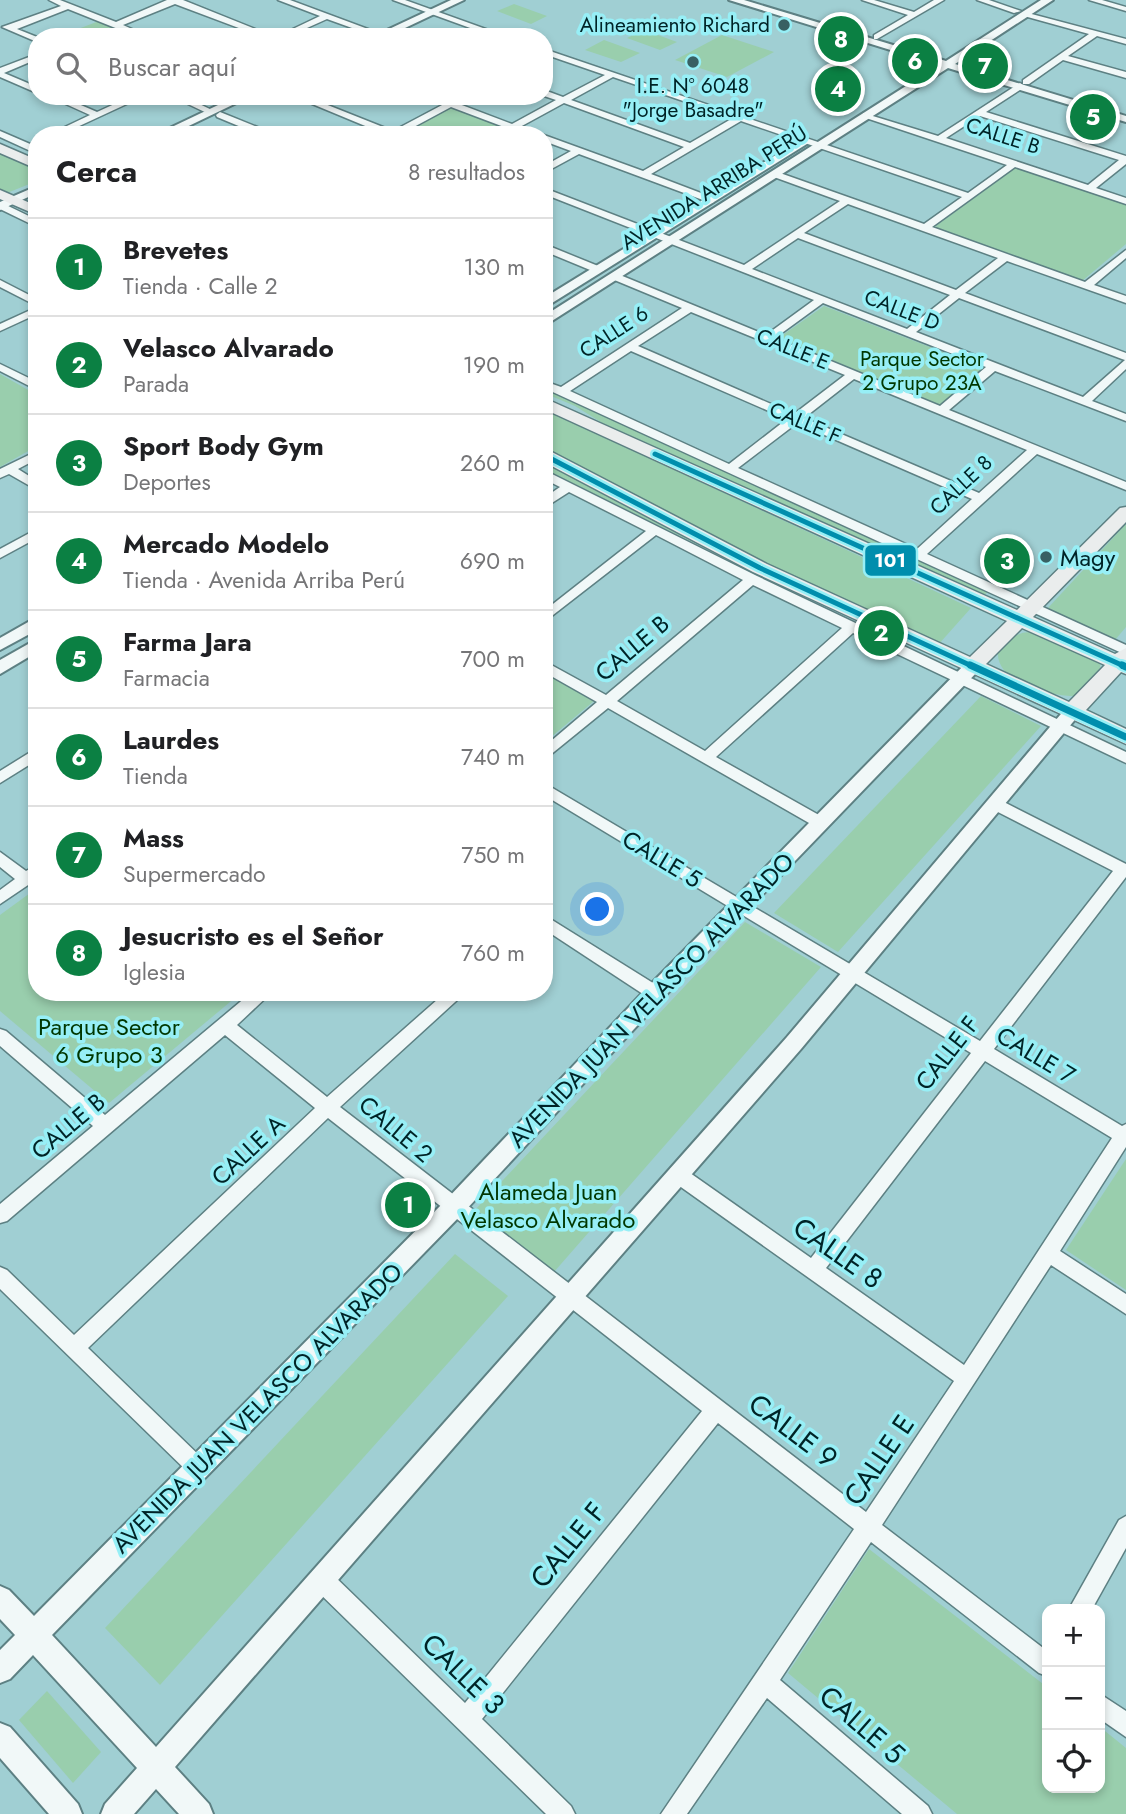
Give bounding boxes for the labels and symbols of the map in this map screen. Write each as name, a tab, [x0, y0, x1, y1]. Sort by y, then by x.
place label: Alineamiento Richard	[580, 10, 770, 40]
pin: 8	[818, 13, 864, 65]
marker: Alineamiento Richard	[776, 17, 792, 33]
pin: 6	[892, 35, 938, 87]
pin: 7	[962, 40, 1008, 92]
marker: I.E. N° 6048 "Jorge Basadre"	[685, 54, 701, 70]
pin: 4	[815, 63, 861, 115]
place label: I.E. N° 6048 "Jorge Basadre"	[622, 71, 764, 125]
pin: 5	[1070, 91, 1116, 143]
street label: CALLE B	[962, 110, 1044, 162]
street label: AVENIDA ARRIBA PERÚ	[615, 118, 813, 258]
street label: CALLE D	[860, 282, 944, 338]
street label: CALLE 6	[574, 299, 654, 365]
street label: CALLE E	[752, 321, 834, 377]
park label: Parque Sector 2 Grupo 23A	[860, 344, 985, 398]
street label: CALLE F	[765, 395, 845, 451]
street label: CALLE 8	[923, 448, 999, 522]
pin: 3	[984, 535, 1030, 587]
place label: Magy	[1060, 540, 1116, 575]
line badge: 101	[864, 544, 917, 577]
text: 101	[874, 547, 906, 574]
marker: Magy	[1038, 549, 1054, 565]
street label: CALLE B	[587, 607, 677, 689]
pin: 2	[858, 607, 904, 659]
street label: CALLE 5	[615, 821, 709, 897]
street label: AVENIDA JUAN VELASCO ALVARADO	[500, 845, 802, 1155]
your location	[580, 892, 614, 926]
street label: CALLE F	[907, 1008, 987, 1098]
park label: Parque Sector 6 Grupo 3	[38, 1009, 181, 1072]
street label: CALLE 7	[990, 1018, 1082, 1092]
street label: CALLE B	[23, 1085, 113, 1167]
street label: CALLE 2	[351, 1087, 441, 1171]
street label: CALLE A	[203, 1106, 293, 1193]
park label: Alameda Juan Velasco Alvarado	[461, 1174, 635, 1237]
pin: 1	[385, 1179, 431, 1231]
street label: CALLE 8	[785, 1207, 891, 1299]
street label: AVENIDA JUAN VELASCO ALVARADO	[104, 1255, 410, 1561]
street label: CALLE 9	[740, 1384, 846, 1478]
street label: CALLE E	[834, 1406, 924, 1514]
street label: CALLE F	[521, 1493, 615, 1597]
street label: CALLE 3	[412, 1624, 514, 1724]
street label: CALLE 5	[810, 1676, 914, 1774]

